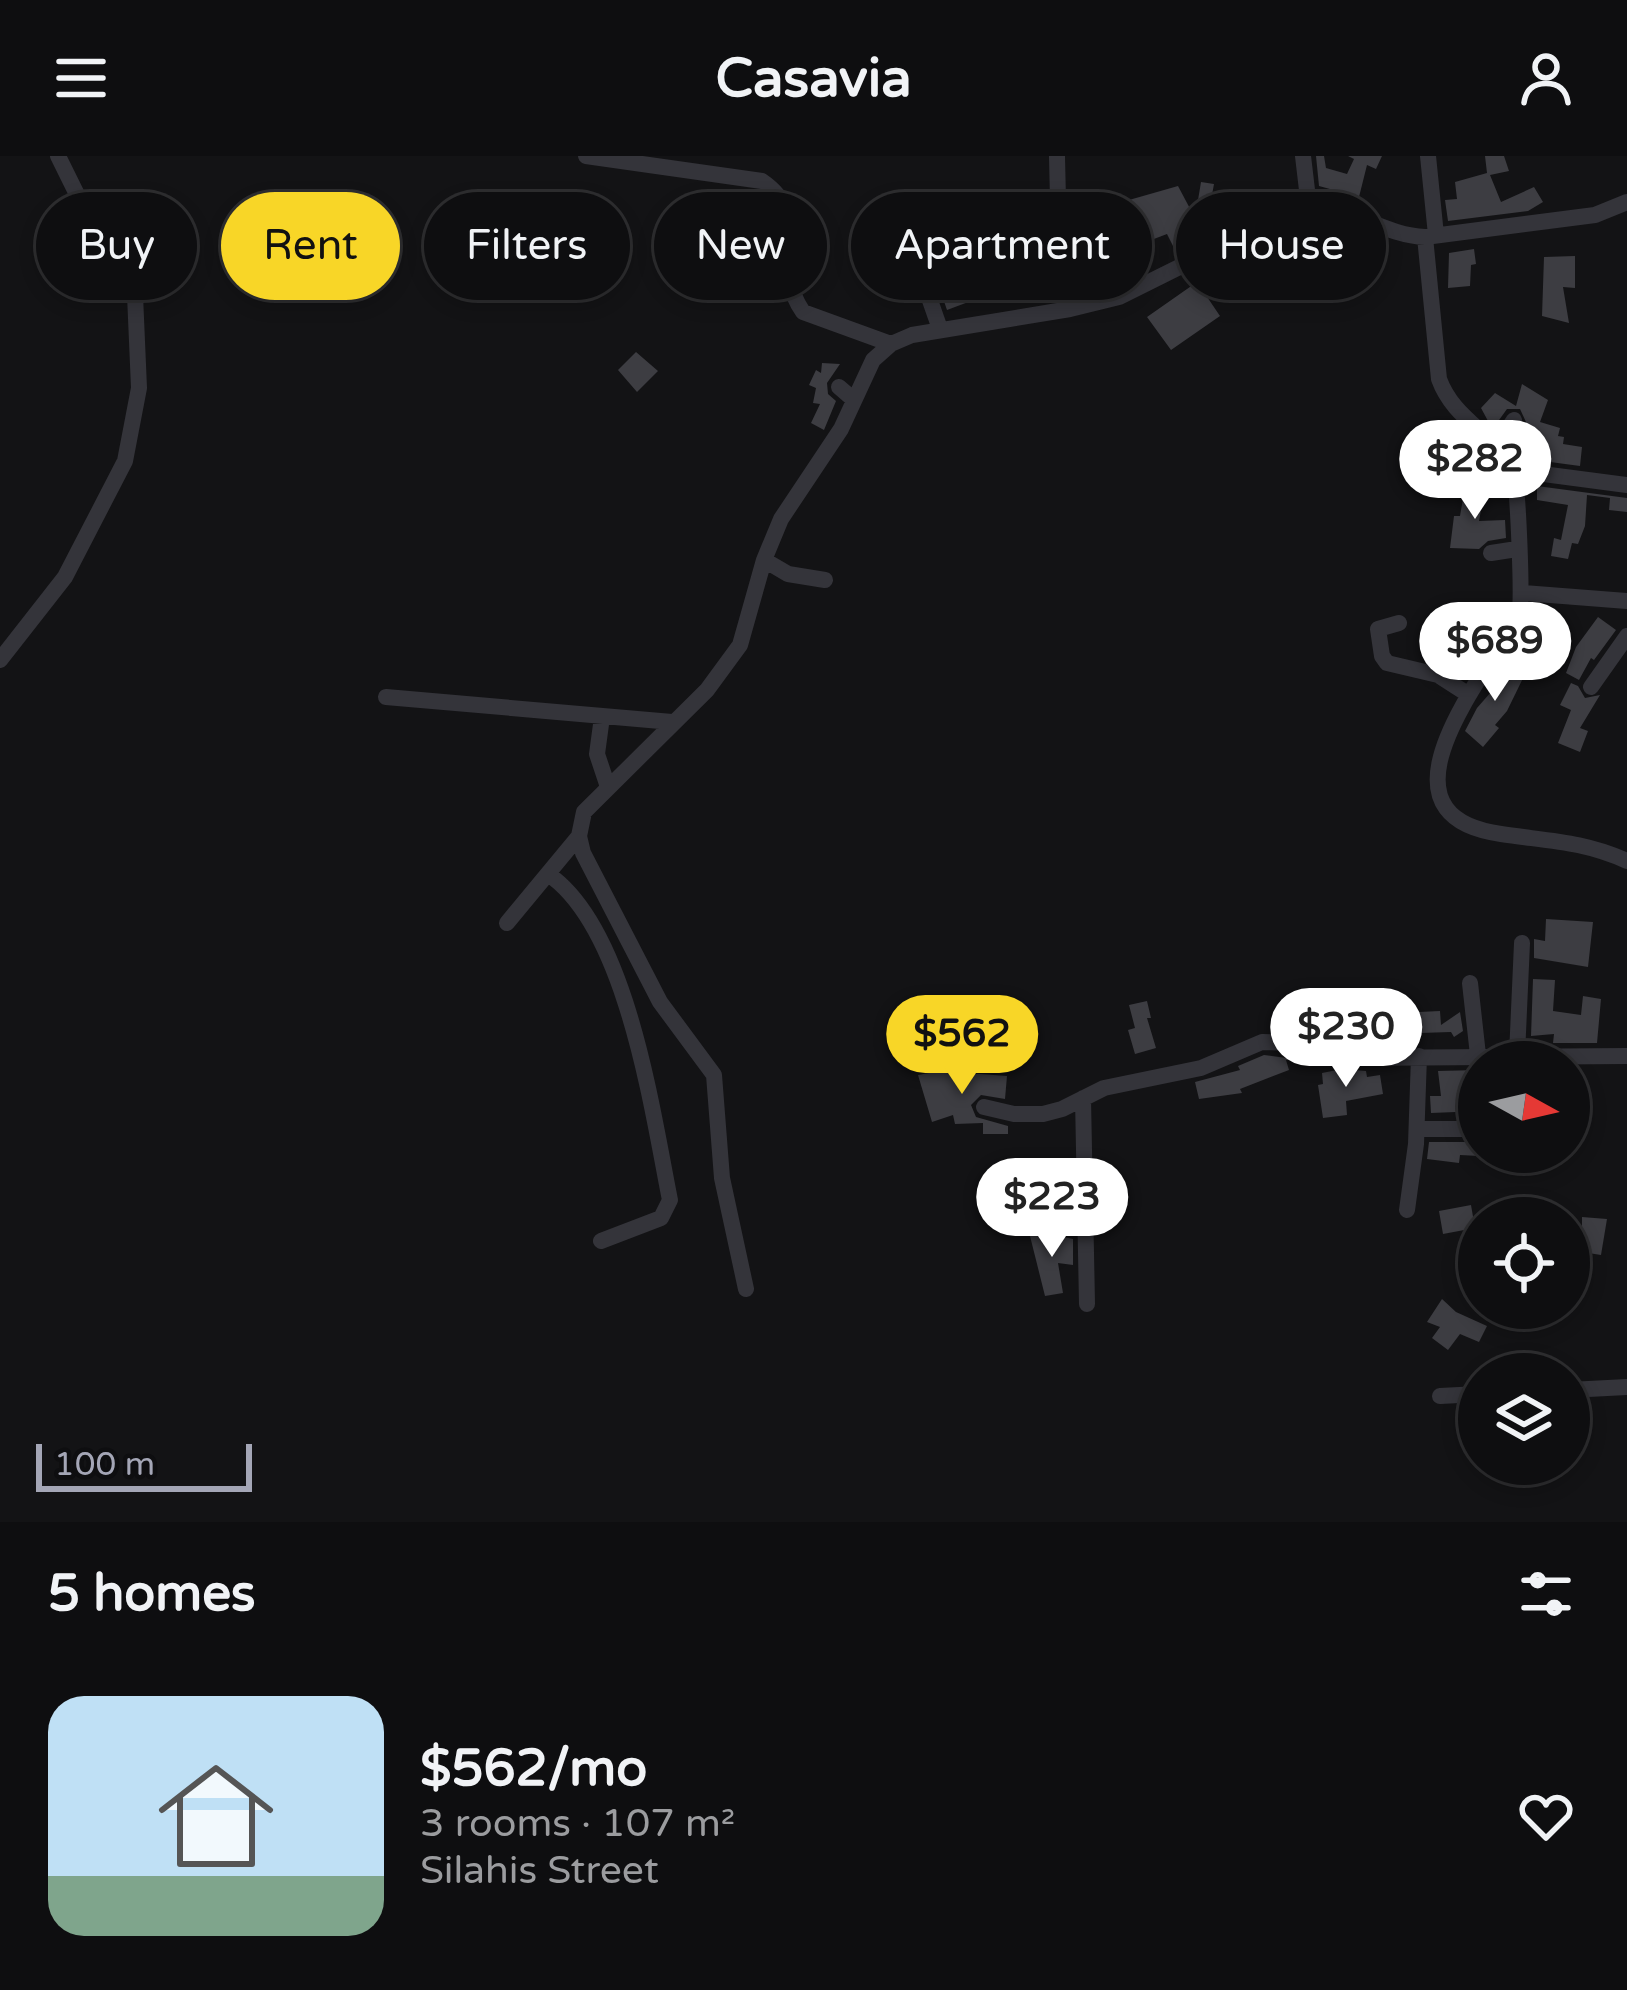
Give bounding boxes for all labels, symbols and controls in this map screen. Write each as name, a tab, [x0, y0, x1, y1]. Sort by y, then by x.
icon: menu	[48, 45, 114, 111]
icon: person	[1513, 45, 1579, 111]
text: Casavia	[715, 46, 912, 111]
chip: Buy	[36, 192, 197, 300]
chip: Rent	[221, 192, 400, 300]
chip: Filters	[424, 192, 630, 300]
chip: New	[654, 192, 827, 300]
chip: Apartment	[851, 192, 1152, 300]
chip: House	[1176, 192, 1386, 300]
pin: $282	[1404, 420, 1546, 522]
text: $282	[1426, 435, 1524, 482]
pin: $689	[1424, 602, 1566, 704]
text: $689	[1446, 617, 1544, 664]
pin: $230	[1275, 988, 1417, 1090]
pin: $562	[891, 995, 1033, 1097]
text: $230	[1297, 1003, 1395, 1050]
text: $562	[913, 1010, 1011, 1057]
north arrow	[1458, 1041, 1590, 1173]
map controls	[1458, 1041, 1590, 1485]
pin: $223	[981, 1158, 1123, 1260]
text: $223	[1003, 1173, 1101, 1220]
button: locate	[1458, 1197, 1590, 1329]
button: layers	[1458, 1353, 1590, 1485]
scale bar	[36, 1438, 252, 1491]
text: 100 m	[54, 1445, 155, 1484]
icon: filters	[1513, 1561, 1579, 1627]
text: 5 homes	[48, 1563, 256, 1625]
text: $562/mo	[420, 1738, 647, 1800]
icon: home	[144, 1744, 288, 1888]
icon: heart	[1513, 1783, 1579, 1849]
text: 3 rooms · 107 m²	[420, 1800, 735, 1847]
text: Silahis Street	[420, 1847, 659, 1894]

